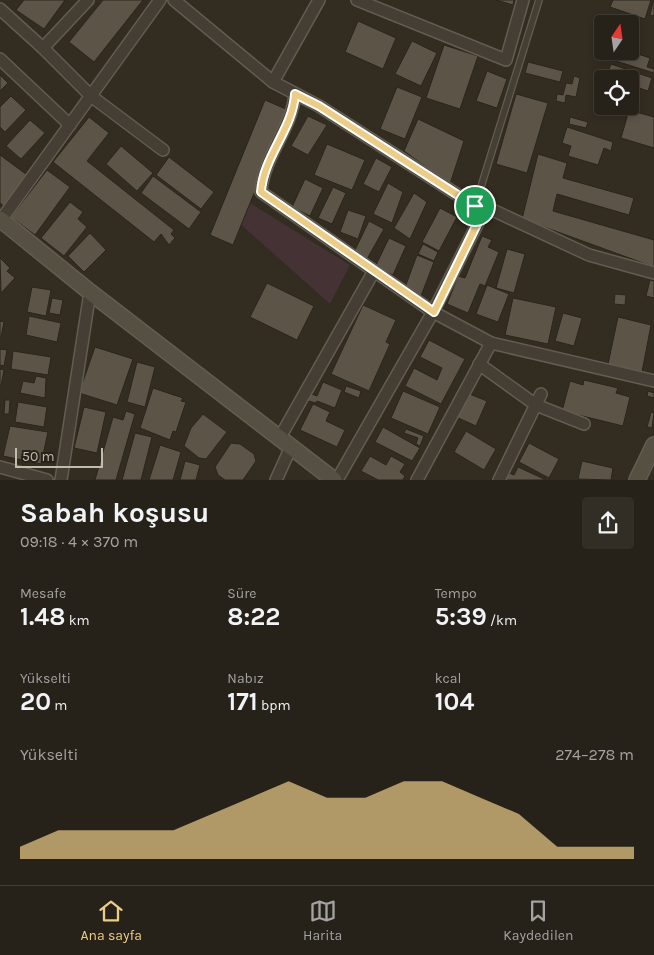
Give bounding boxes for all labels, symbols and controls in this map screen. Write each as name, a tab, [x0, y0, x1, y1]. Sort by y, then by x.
north arrow	[594, 15, 639, 60]
map controls	[594, 15, 639, 115]
button: locate	[594, 70, 639, 115]
pin	[454, 185, 496, 227]
icon: arrive	[461, 192, 489, 220]
scale bar	[15, 445, 102, 468]
text: 50 m	[22, 448, 55, 465]
text: Sabah koşusu	[20, 496, 209, 529]
button: share	[582, 497, 634, 549]
text: 09:18 · 4 × 370 m	[20, 532, 138, 551]
text: Mesafe	[20, 585, 66, 602]
text: Süre	[227, 585, 257, 602]
text: Tempo	[435, 585, 477, 602]
text: 1.48	[20, 602, 65, 631]
text: 8:22	[227, 602, 280, 631]
text: 5:39	[435, 602, 487, 631]
text: km	[65, 612, 90, 629]
text: /km	[487, 612, 517, 629]
text: Yükselti	[20, 670, 71, 687]
text: Nabız	[227, 670, 264, 687]
text: kcal	[435, 670, 461, 687]
text: 20	[20, 687, 51, 716]
text: 171	[227, 687, 258, 716]
text: 104	[435, 687, 474, 716]
text: m	[51, 697, 67, 714]
text: bpm	[258, 697, 291, 714]
text: Yükselti	[20, 745, 78, 764]
text: 274–278 m	[555, 745, 634, 764]
tab: Ana sayfa	[80, 897, 142, 944]
tab: Harita	[303, 897, 342, 944]
tab: Kaydedilen	[503, 897, 574, 944]

